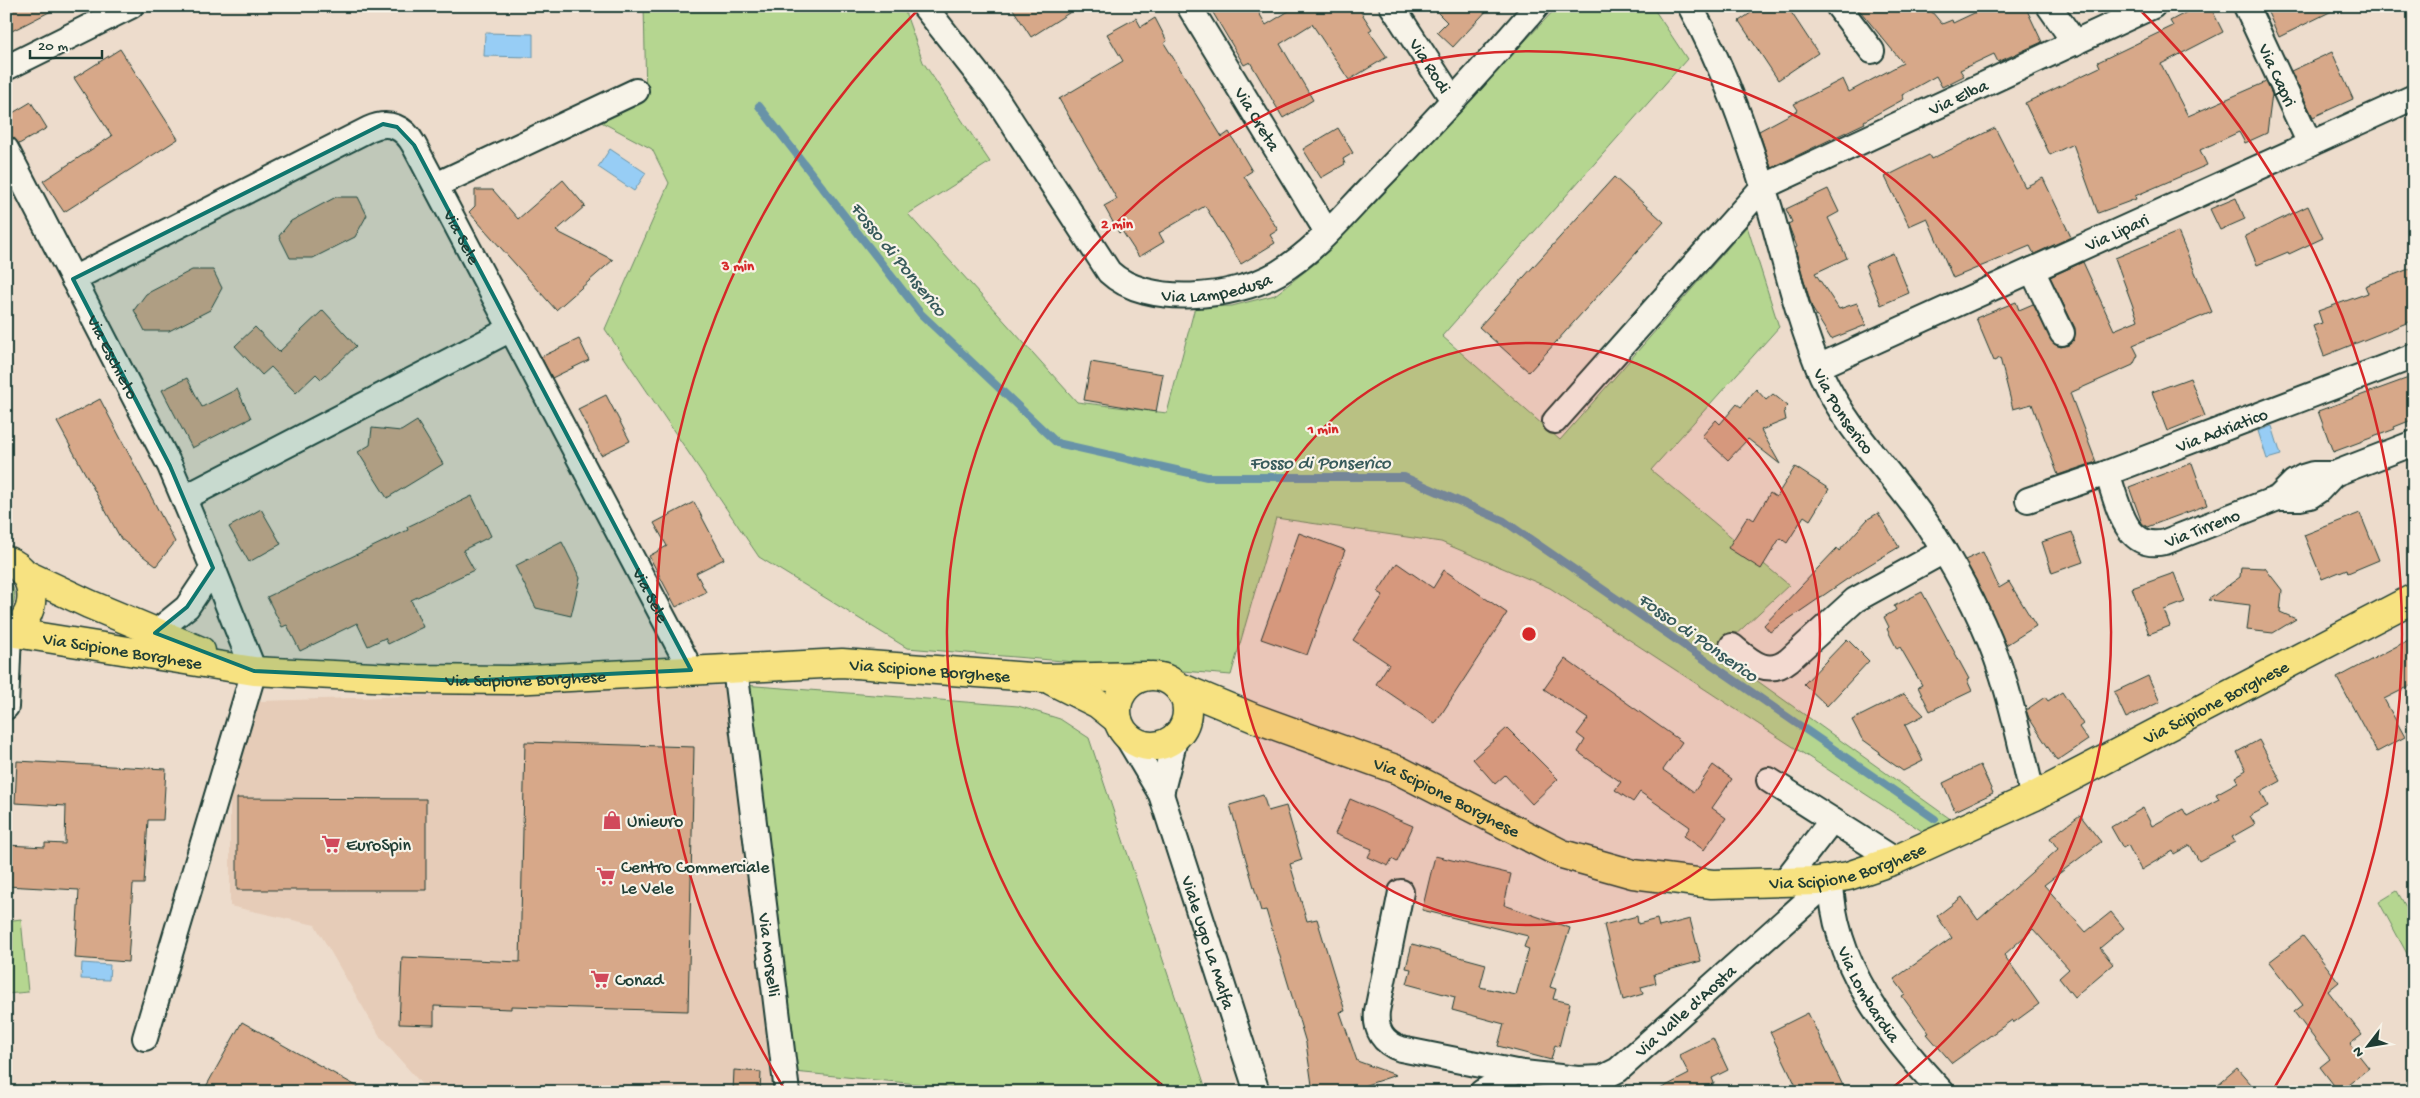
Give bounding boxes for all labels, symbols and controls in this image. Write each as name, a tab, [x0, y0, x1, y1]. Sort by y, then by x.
scale bar	[30, 28, 102, 60]
street label: Via Rodi	[1402, 35, 1454, 98]
text: 20 m	[38, 38, 68, 56]
street label: Via Capri	[2252, 40, 2299, 111]
street label: Via Elba	[1925, 76, 1993, 122]
street label: Via Creta	[1228, 83, 1284, 157]
water label: Fosso di Ponserico	[844, 198, 951, 323]
street label: Via Sele	[437, 206, 484, 269]
street label: Via Lipari	[2082, 210, 2153, 258]
text: 2 min	[1101, 216, 1134, 234]
text: 3 min	[721, 258, 755, 276]
street label: Via Lampedusa	[1159, 269, 1277, 309]
street label: Via Eschieto	[80, 312, 142, 404]
street label: Via Ponserico	[1807, 365, 1877, 460]
street label: Via Adriatico	[2173, 405, 2271, 459]
text: 1 min	[1307, 421, 1339, 439]
water label: Fosso di Ponserico	[1249, 453, 1392, 476]
street label: Via Tirreno	[2161, 506, 2243, 554]
street label: Via Sele	[626, 564, 673, 628]
water label: Fosso di Ponserico	[1633, 589, 1762, 689]
centre of rings	[1520, 625, 1538, 643]
street label: Via Scipione Borghese	[40, 629, 204, 676]
street label: Via Scipione Borghese	[848, 656, 1012, 689]
street label: Via Scipione Borghese	[2140, 657, 2294, 751]
street label: Via Scipione Borghese	[444, 667, 607, 693]
street label: Via Scipione Borghese	[1369, 754, 1523, 844]
shop icon: Unieuro	[601, 809, 623, 831]
place label: Unieuro	[627, 812, 683, 833]
supermarket icon: EuroSpin	[320, 833, 342, 855]
place label: EuroSpin	[346, 836, 411, 857]
street label: Via Scipione Borghese	[1768, 839, 1930, 895]
place label: Centro Commerciale Le Vele	[621, 858, 770, 900]
supermarket icon: Centro Commerciale Le Vele	[595, 865, 617, 887]
street label: Viale Ugo La Malfa	[1175, 873, 1238, 1013]
street label: Via Morselli	[752, 911, 783, 998]
street label: Via Lombardia	[1831, 943, 1904, 1048]
street label: Via Valle d'Aosta	[1631, 961, 1742, 1063]
supermarket icon: Conad	[589, 968, 611, 990]
place label: Conad	[615, 971, 665, 992]
north arrow	[2342, 1020, 2392, 1070]
text: N	[2349, 1043, 2369, 1060]

